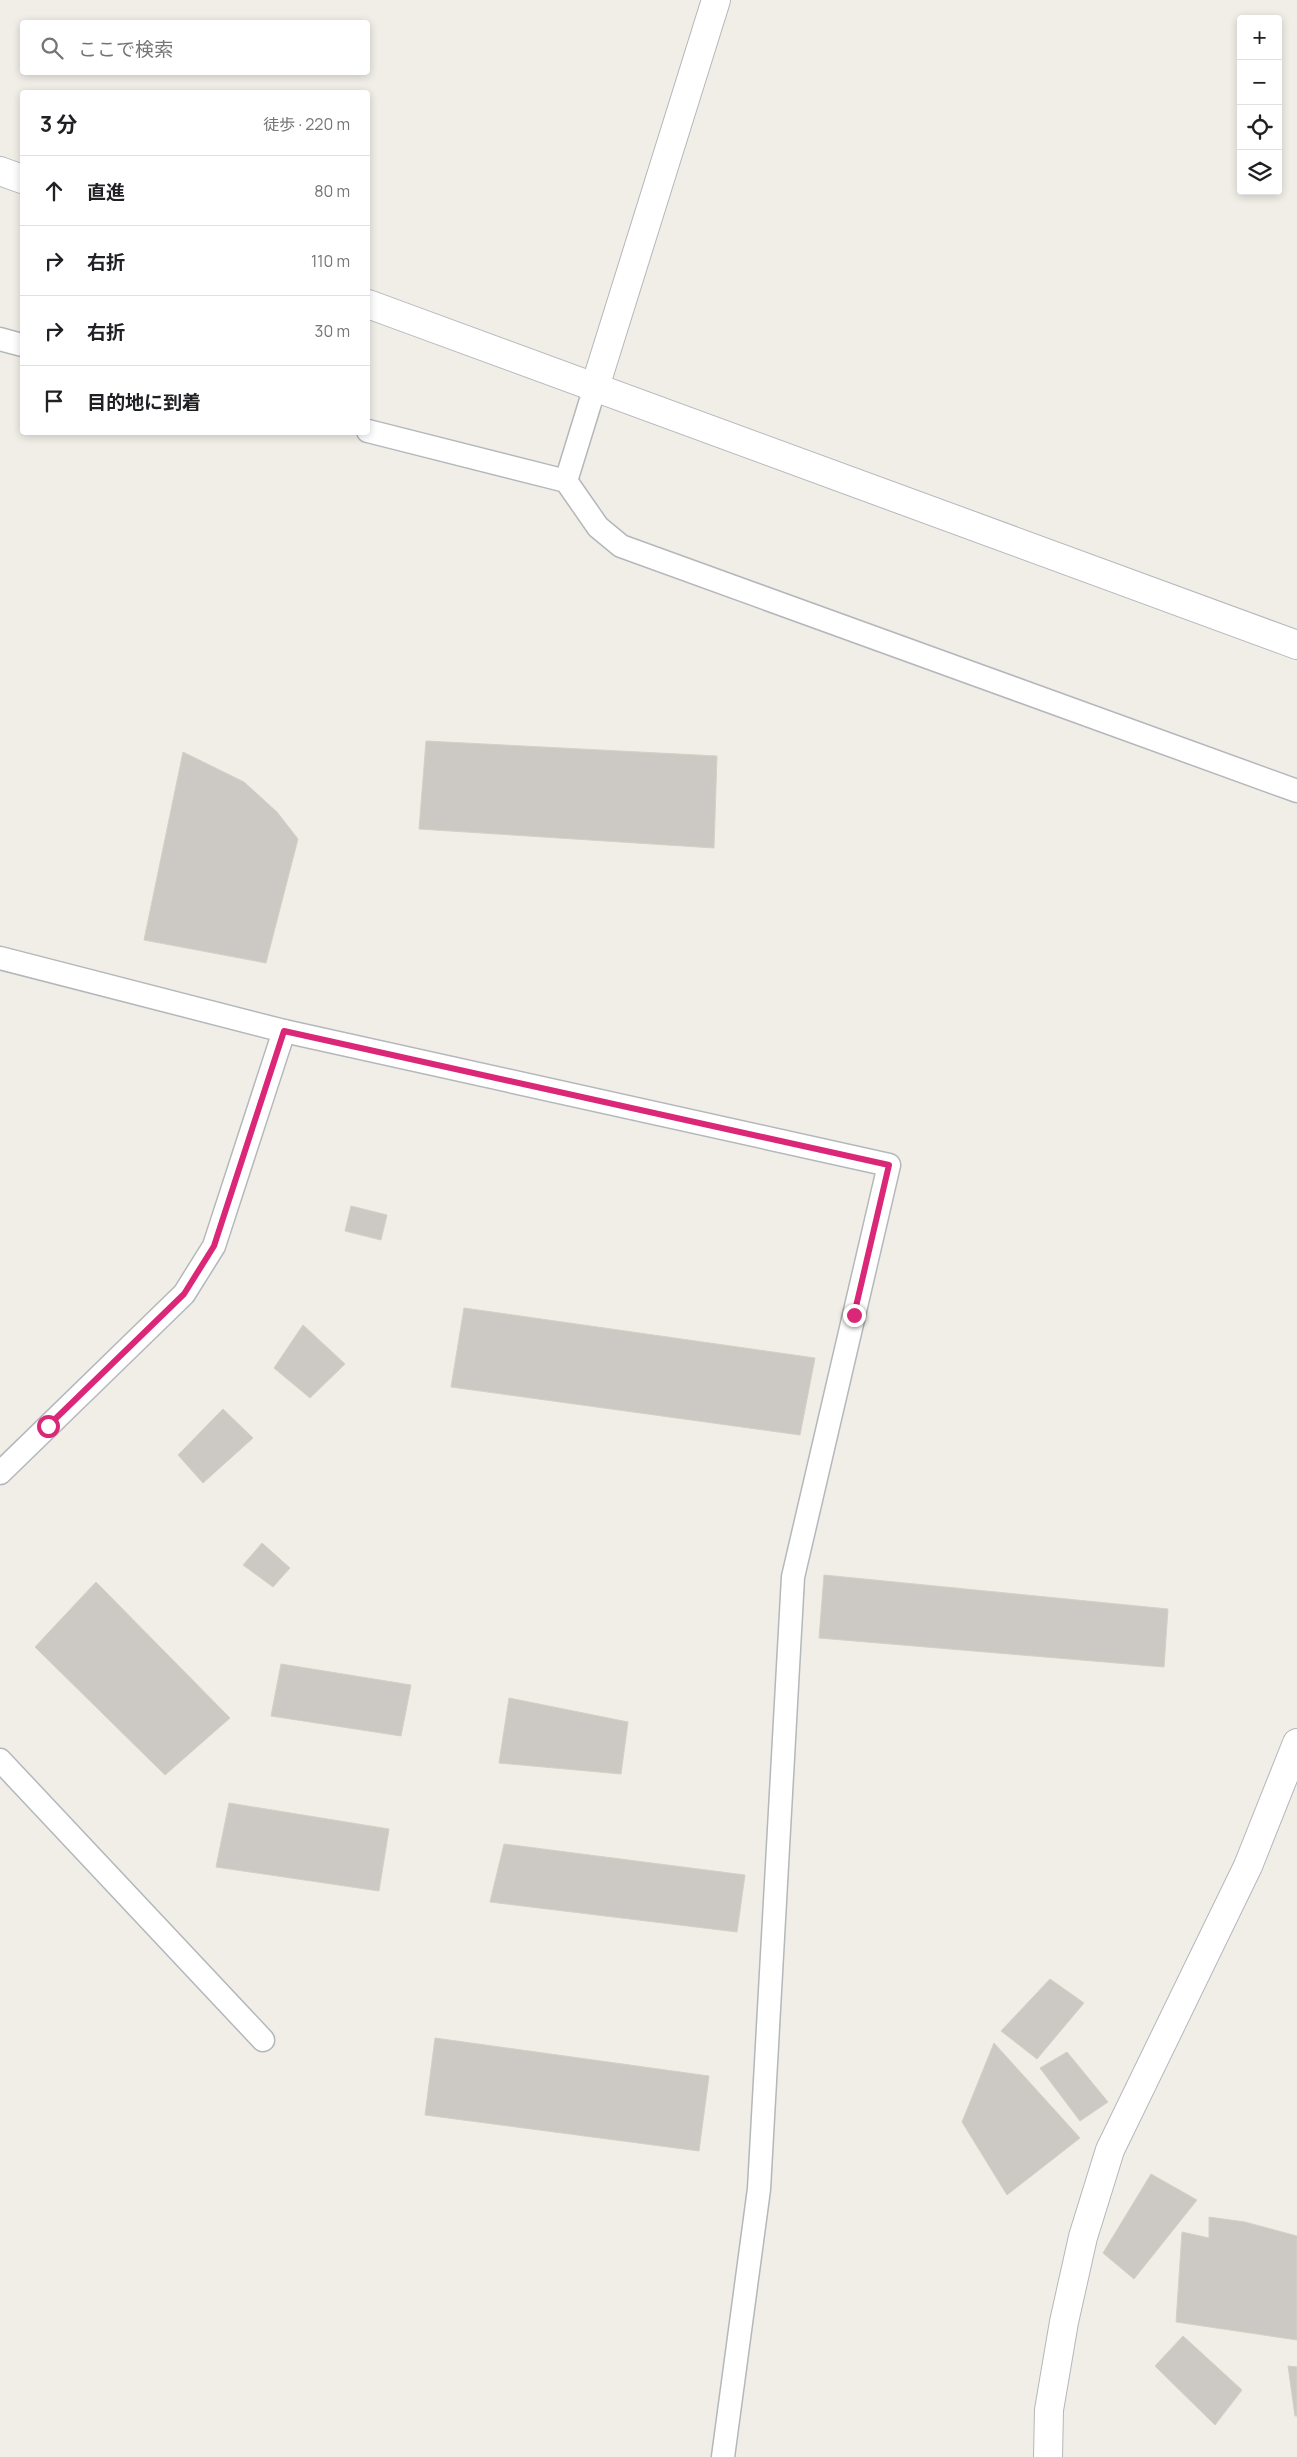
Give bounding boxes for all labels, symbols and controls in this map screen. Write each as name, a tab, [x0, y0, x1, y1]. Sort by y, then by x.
map controls	[1237, 15, 1282, 195]
button: +	[1237, 15, 1282, 60]
search box	[20, 20, 370, 75]
icon: search	[38, 34, 66, 62]
text: ここで検索	[78, 36, 173, 62]
button: −	[1237, 60, 1282, 105]
button: locate	[1237, 105, 1282, 150]
text: 3 分	[40, 110, 77, 138]
text: 徒歩 · 220 m	[263, 113, 350, 135]
button: layers	[1237, 150, 1282, 195]
icon: ahead	[40, 177, 68, 205]
text: 直進	[87, 179, 125, 205]
text: 80 m	[314, 180, 350, 202]
icon: right	[40, 247, 68, 275]
text: 右折	[87, 249, 125, 275]
text: 110 m	[311, 250, 350, 272]
icon: right	[40, 317, 68, 345]
text: 右折	[87, 319, 125, 345]
text: 30 m	[315, 320, 350, 342]
icon: arrive	[40, 387, 68, 415]
text: 目的地に到着	[87, 389, 201, 415]
route end	[843, 1304, 866, 1327]
route start	[37, 1415, 60, 1438]

